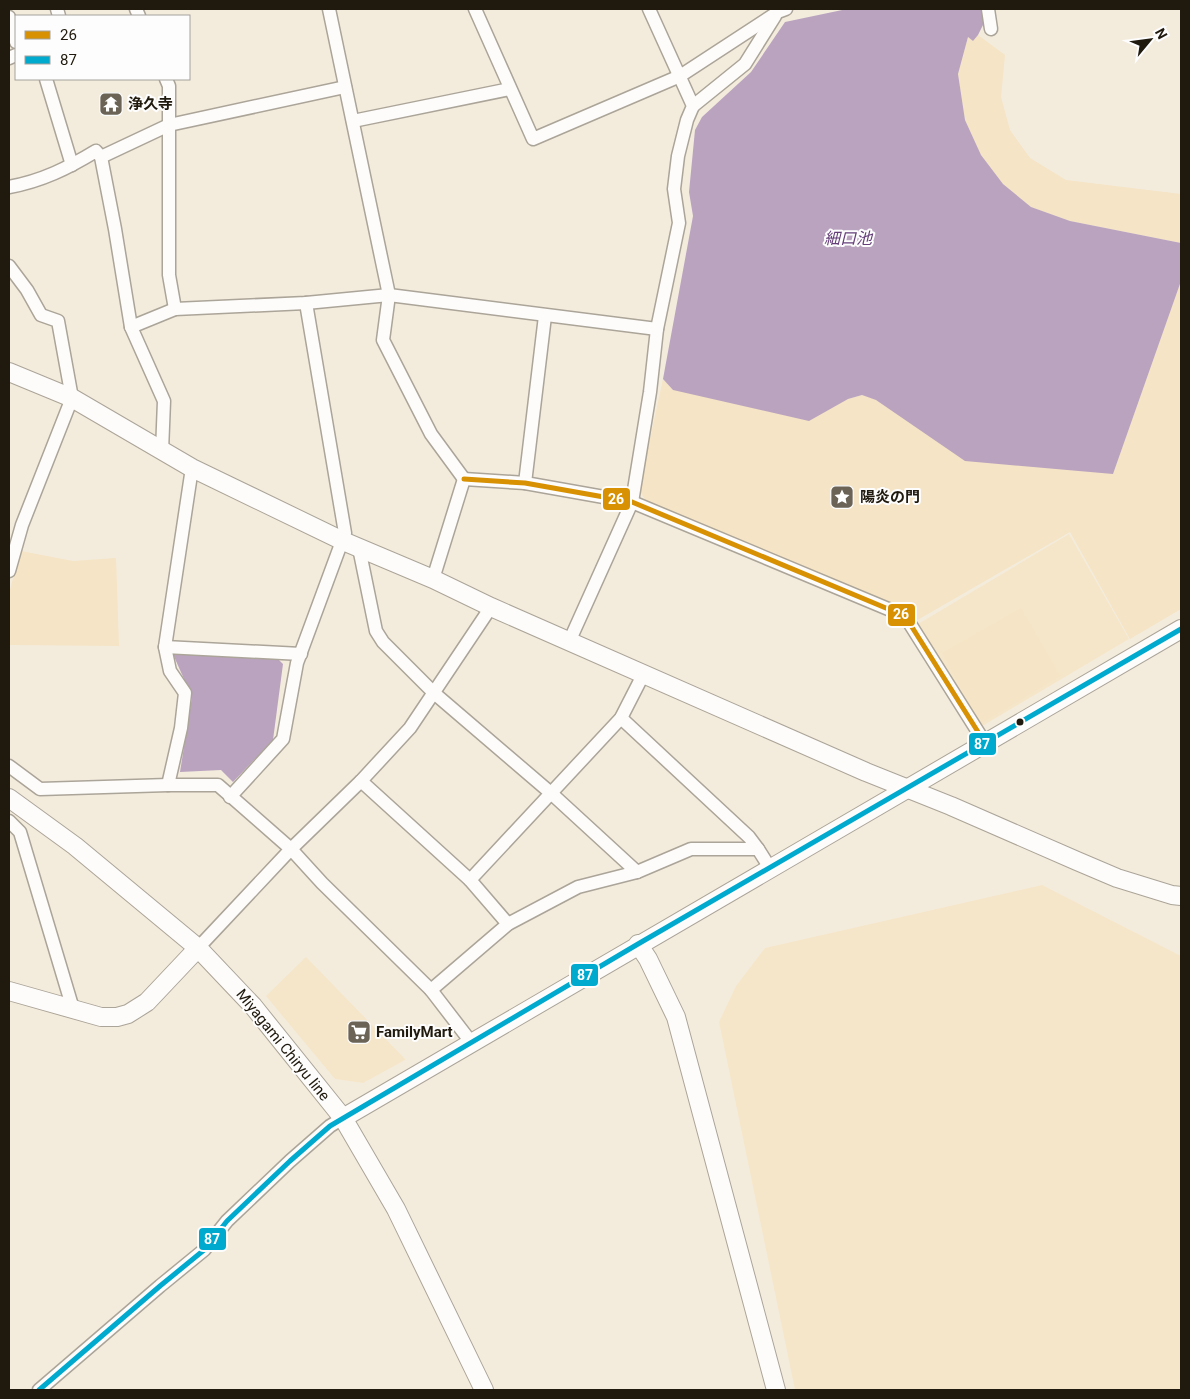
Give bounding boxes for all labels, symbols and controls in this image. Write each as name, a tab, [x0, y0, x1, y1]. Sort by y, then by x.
legend	[15, 15, 190, 80]
north arrow	[1125, 15, 1175, 65]
text: N	[1152, 25, 1171, 42]
text: 26	[60, 26, 77, 44]
text: 87	[60, 51, 77, 69]
temple icon: 浄久寺	[98, 91, 124, 117]
place label: 浄久寺	[128, 95, 173, 113]
water label: 細口池	[824, 229, 874, 248]
place icon: 陽炎の門	[829, 484, 855, 510]
line badge: 26	[602, 487, 631, 511]
place label: 陽炎の門	[860, 488, 920, 506]
text: 26	[608, 491, 624, 507]
line badge: 26	[887, 603, 916, 627]
text: 26	[893, 606, 909, 622]
unlabelled marker	[1015, 717, 1025, 727]
line badge: 87	[968, 732, 997, 756]
text: 87	[974, 736, 990, 752]
line badge: 87	[570, 963, 599, 987]
text: 87	[577, 967, 593, 983]
street label: Miyagami Chiryu line	[232, 986, 334, 1105]
supermarket icon: FamilyMart	[346, 1019, 372, 1045]
place label: FamilyMart	[376, 1023, 453, 1041]
line badge: 87	[198, 1227, 227, 1251]
text: 87	[204, 1231, 220, 1247]

